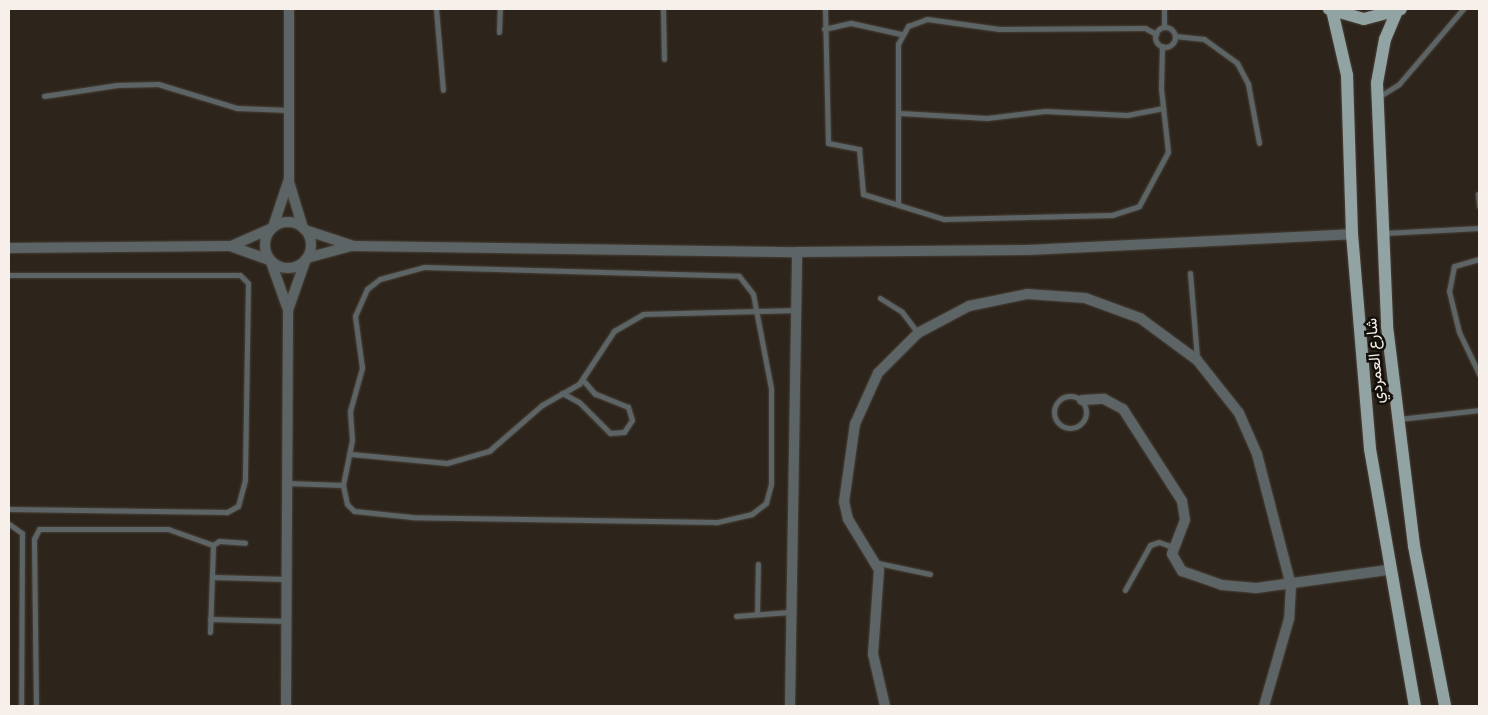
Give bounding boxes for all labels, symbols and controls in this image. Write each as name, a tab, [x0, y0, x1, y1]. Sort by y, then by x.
street label: شارع العمردي	[1361, 317, 1387, 405]

